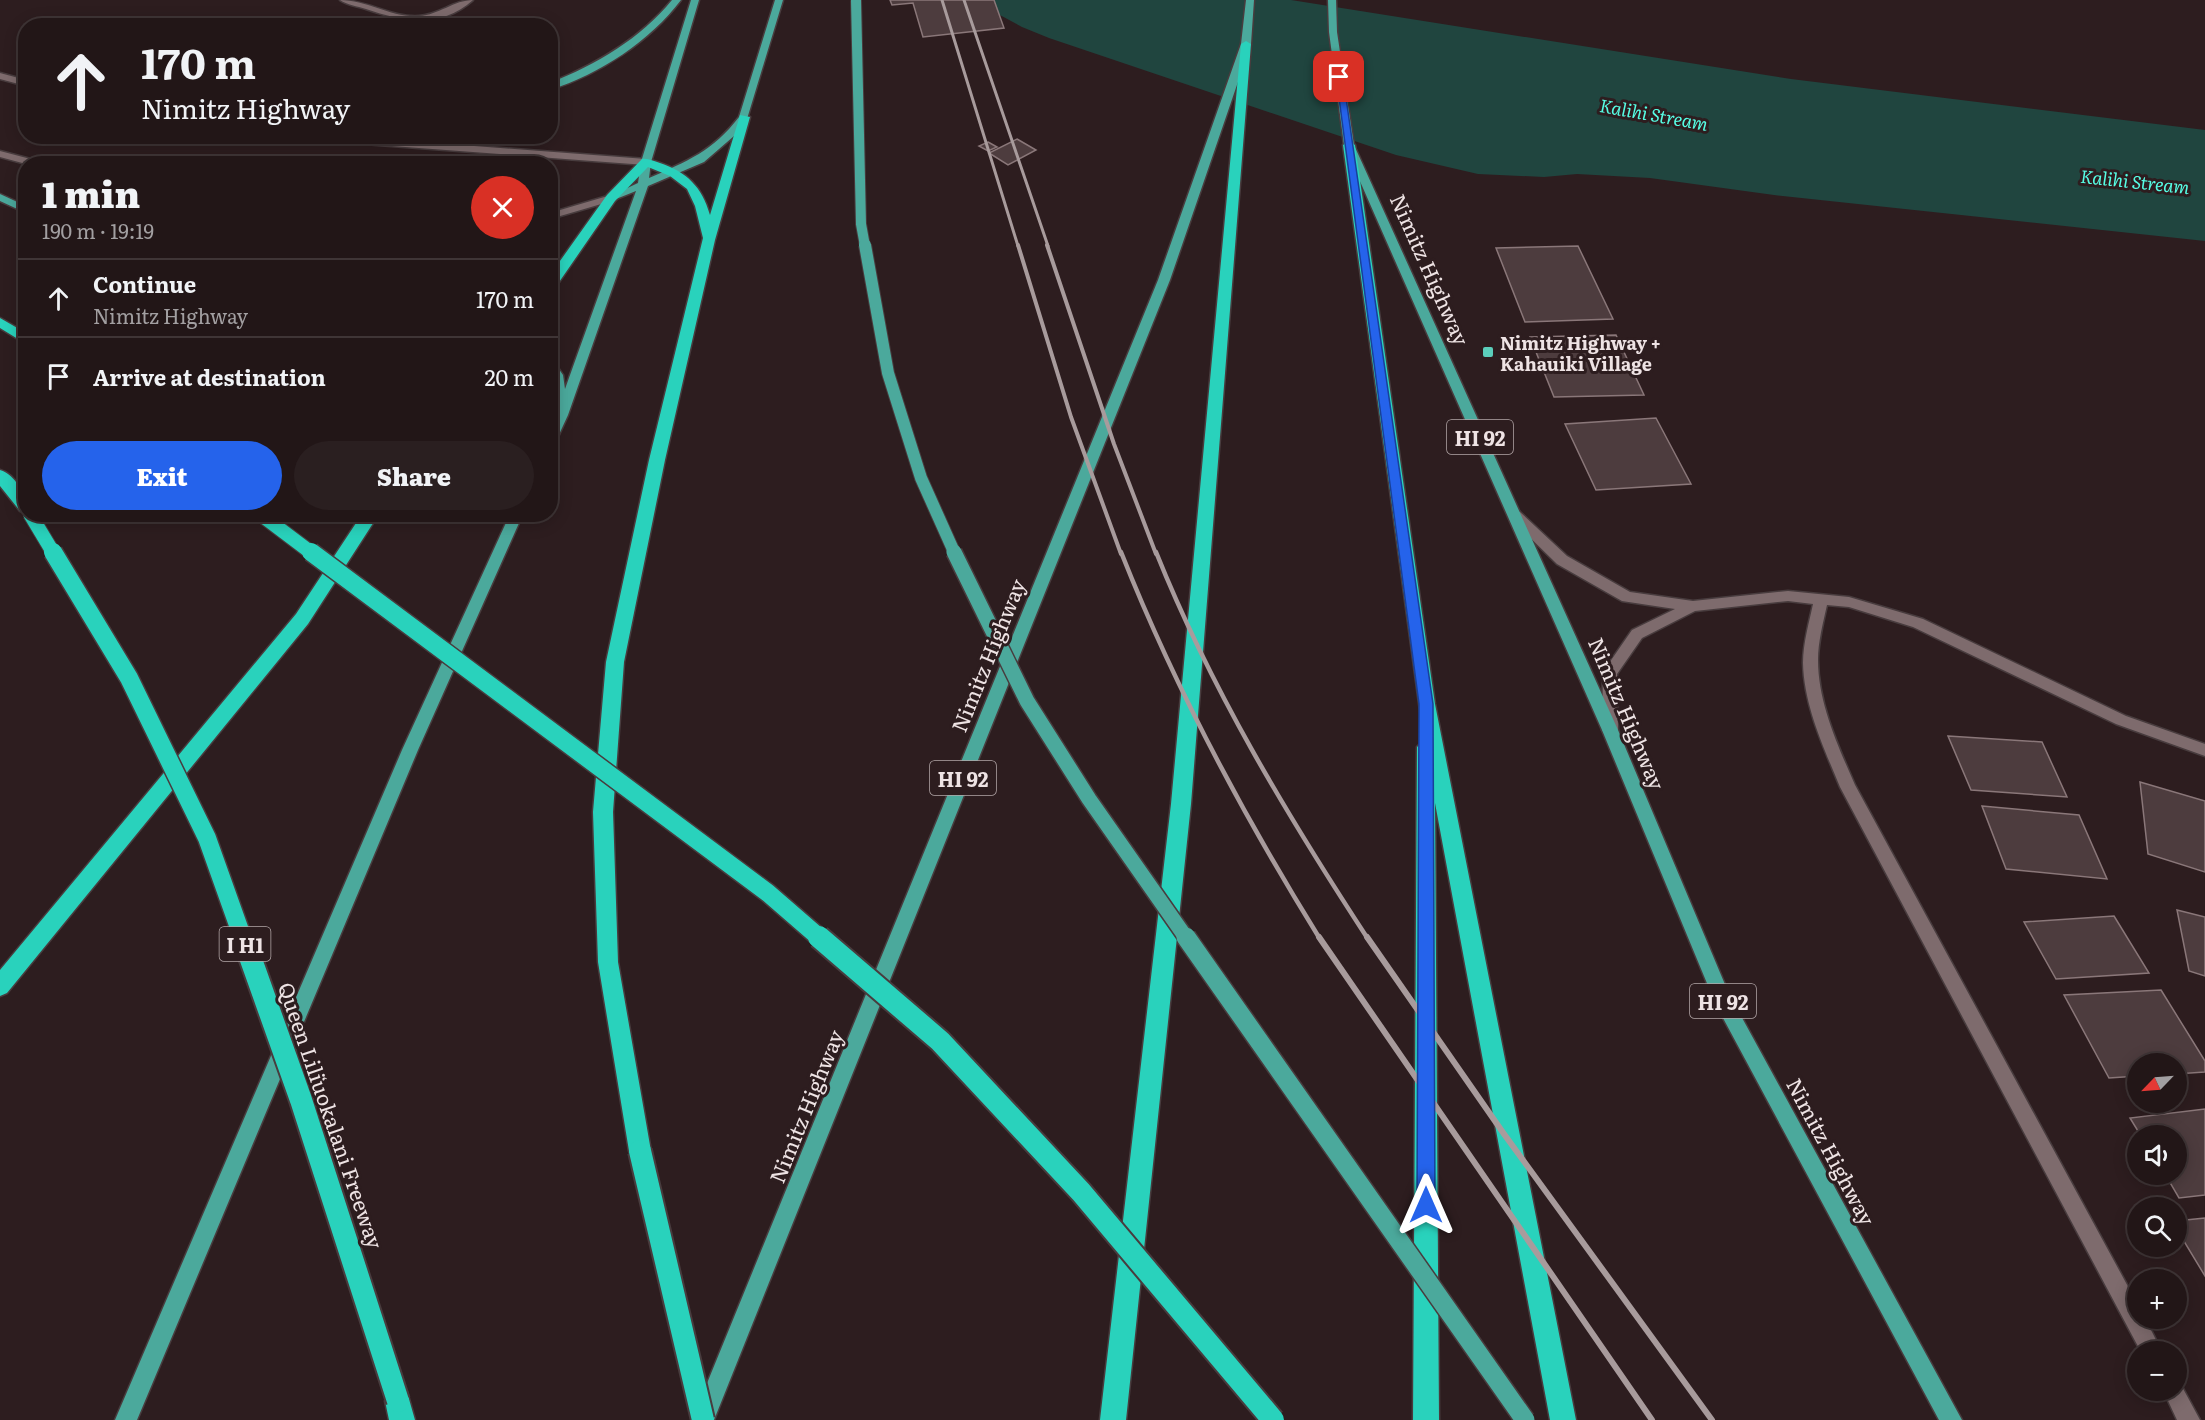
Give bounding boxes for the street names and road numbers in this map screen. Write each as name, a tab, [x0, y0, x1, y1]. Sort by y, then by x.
street label: Nimitz Highway	[1384, 188, 1479, 351]
road number: HI 92	[1447, 420, 1513, 454]
street label: Nimitz Highway	[942, 573, 1032, 736]
street label: Nimitz Highway	[1582, 632, 1674, 795]
road number: HI 92	[930, 761, 996, 795]
road number: I H1	[220, 927, 270, 961]
street label: Queen Liliʻuokalani Freeway	[272, 978, 393, 1253]
road number: HI 92	[1690, 984, 1756, 1018]
street label: Nimitz Highway	[760, 1024, 850, 1187]
street label: Nimitz Highway	[1780, 1072, 1884, 1231]

